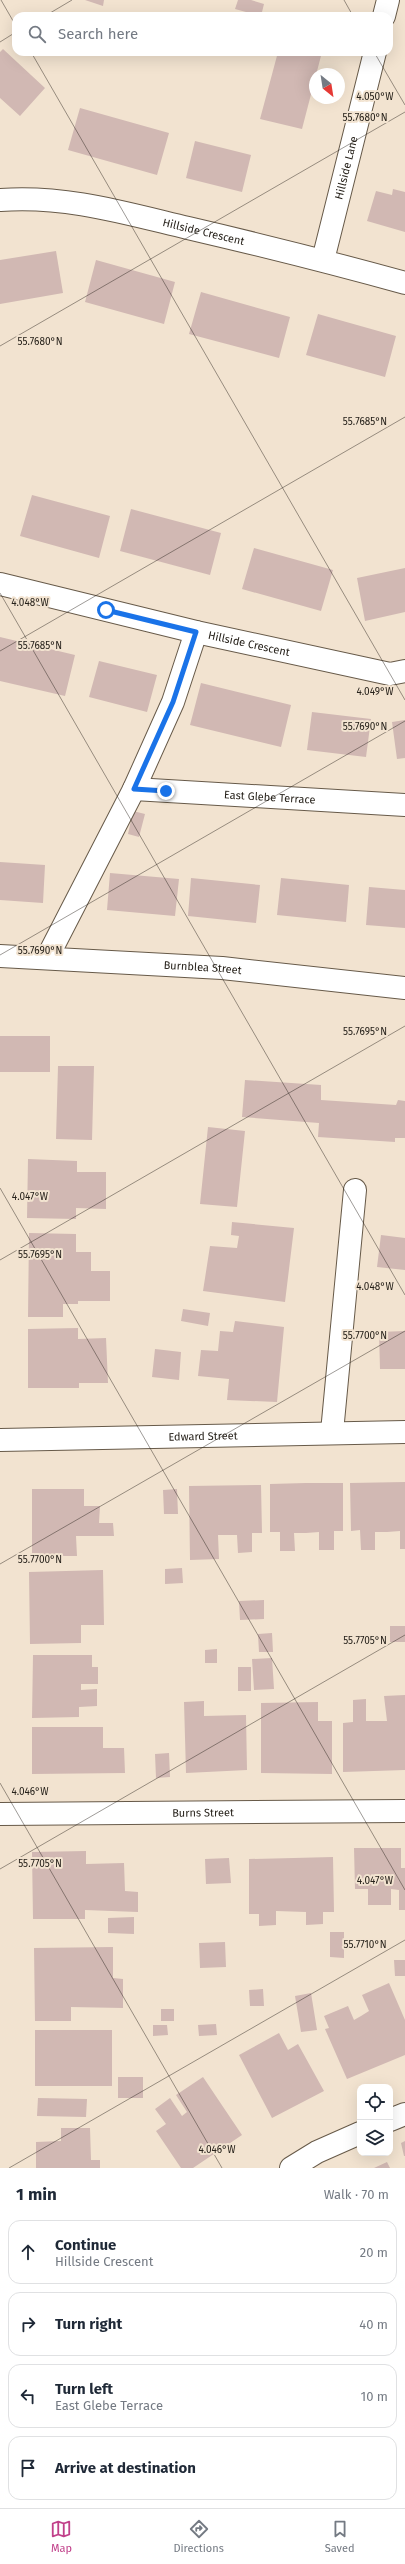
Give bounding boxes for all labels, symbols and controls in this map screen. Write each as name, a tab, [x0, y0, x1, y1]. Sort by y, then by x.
search box	[12, 12, 393, 56]
icon: search	[26, 23, 48, 45]
text: Search here	[58, 25, 138, 43]
north arrow	[309, 68, 345, 104]
text: 4.050°W	[356, 91, 394, 103]
text: 55.7680°N	[342, 112, 388, 124]
street label: Hillside Lane	[332, 135, 360, 201]
street label: Hillside Crescent	[161, 216, 246, 248]
text: 55.7680°N	[17, 336, 63, 348]
text: 55.7685°N	[343, 416, 387, 428]
text: 4.048°W	[11, 597, 49, 609]
route start	[97, 601, 115, 619]
street label: Hillside Crescent	[207, 628, 291, 659]
text: 55.7685°N	[18, 640, 62, 652]
text: 4.049°W	[356, 686, 394, 698]
text: 55.7690°N	[343, 721, 387, 733]
route end	[157, 782, 175, 800]
street label: East Glebe Terrace	[224, 788, 316, 806]
text: 55.7690°N	[18, 945, 62, 957]
street label: Burnblea Street	[163, 958, 242, 977]
text: 55.7695°N	[343, 1026, 387, 1038]
text: 4.047°W	[12, 1191, 49, 1203]
text: 55.7695°N	[18, 1249, 62, 1261]
text: 4.048°W	[356, 1281, 394, 1293]
text: 55.7700°N	[343, 1330, 387, 1342]
street label: Edward Street	[168, 1429, 238, 1443]
text: 55.7700°N	[18, 1554, 62, 1566]
text: 55.7705°N	[343, 1635, 387, 1647]
text: 4.046°W	[11, 1786, 49, 1798]
street label: Burns Street	[172, 1806, 234, 1819]
text: 55.7705°N	[18, 1858, 62, 1870]
text: 4.047°W	[357, 1875, 394, 1887]
text: 55.7710°N	[343, 1939, 387, 1951]
map controls	[357, 2084, 393, 2156]
button: locate	[357, 2084, 393, 2120]
button: layers	[357, 2120, 393, 2156]
text: 4.046°W	[198, 2144, 236, 2156]
text: 1 min	[16, 2184, 57, 2205]
text: Walk · 70 m	[324, 2187, 389, 2202]
text: Continue	[55, 2236, 116, 2254]
icon: ahead	[17, 2241, 39, 2263]
text: 20 m	[360, 2245, 388, 2260]
text: Hillside Crescent	[55, 2254, 153, 2269]
icon: right	[17, 2313, 39, 2335]
text: Turn right	[55, 2315, 122, 2333]
text: 40 m	[359, 2317, 388, 2332]
text: Turn left	[55, 2380, 113, 2398]
icon: left	[17, 2385, 39, 2407]
text: 10 m	[361, 2389, 388, 2404]
text: East Glebe Terrace	[55, 2398, 163, 2413]
icon: arrive	[17, 2457, 39, 2479]
text: Arrive at destination	[55, 2459, 196, 2477]
tab: Map	[50, 2518, 72, 2555]
tab: Directions	[173, 2518, 224, 2555]
tab: Saved	[325, 2518, 355, 2555]

